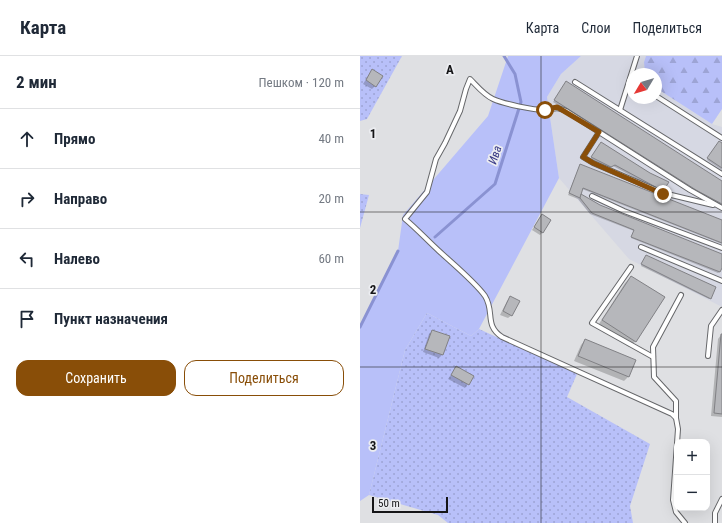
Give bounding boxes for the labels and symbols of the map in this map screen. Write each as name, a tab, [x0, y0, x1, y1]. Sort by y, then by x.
text: A	[446, 62, 454, 77]
north arrow	[626, 68, 662, 104]
route start	[536, 101, 554, 119]
text: 1	[370, 126, 376, 141]
water label: Ива	[486, 144, 504, 166]
route end	[654, 185, 672, 203]
text: 2	[370, 282, 377, 297]
text: 3	[370, 438, 376, 453]
scale bar	[372, 495, 448, 514]

